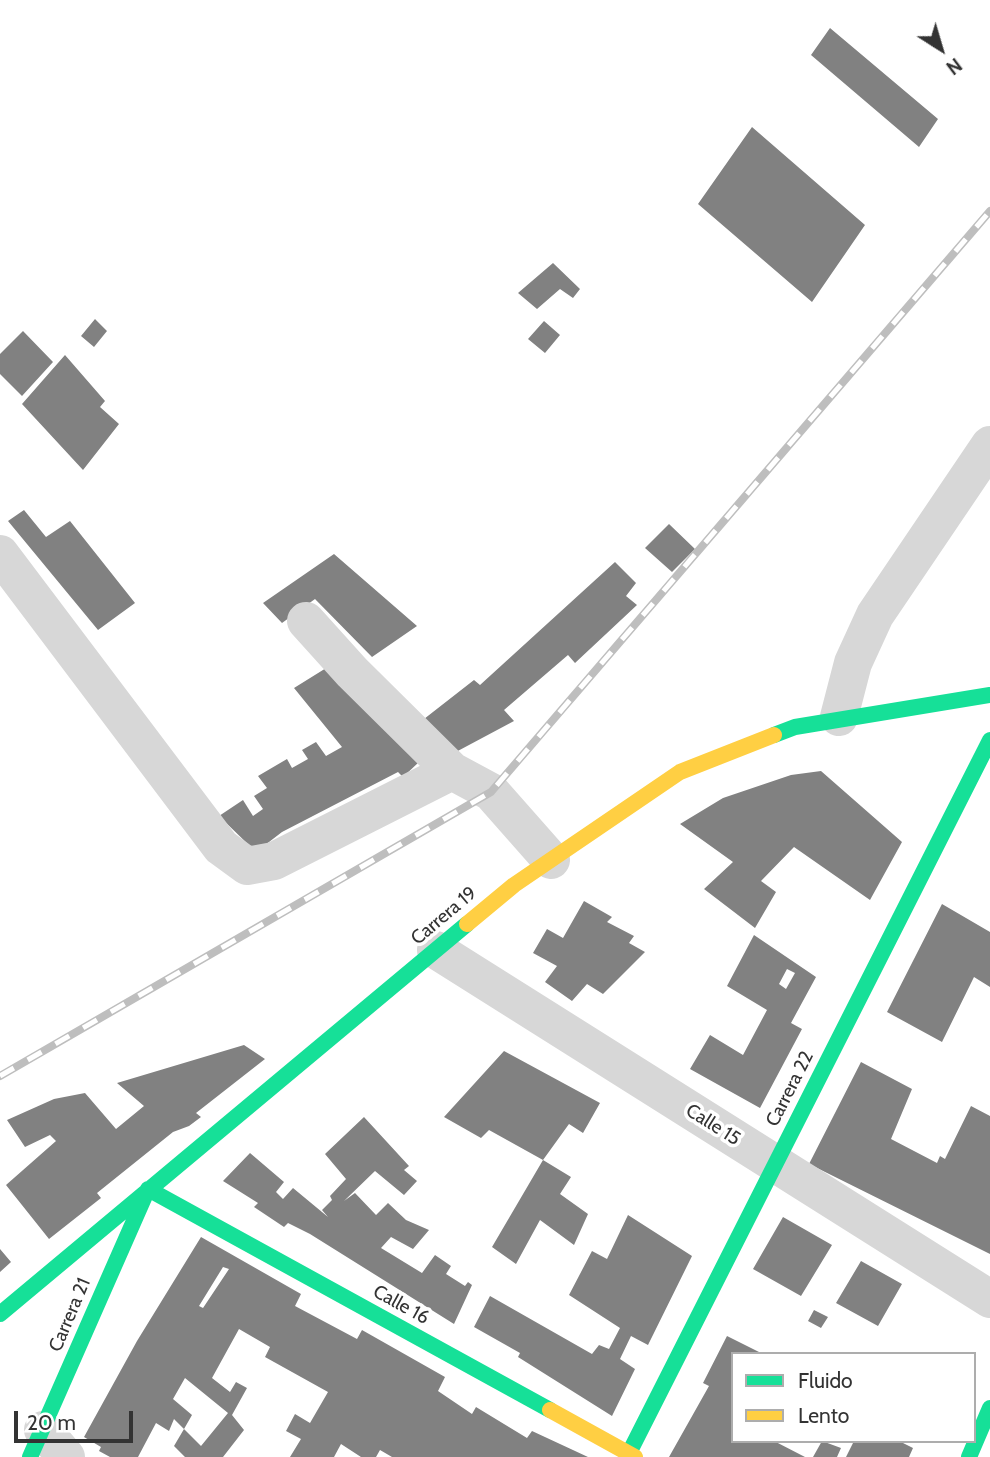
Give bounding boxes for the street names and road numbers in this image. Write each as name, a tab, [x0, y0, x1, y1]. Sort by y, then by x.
street label: Carrera 19	[407, 882, 481, 950]
street label: Carrera 22	[761, 1048, 819, 1130]
street label: Calle 15	[681, 1099, 745, 1151]
street label: Carrera 21	[44, 1275, 96, 1355]
street label: Calle 16	[369, 1280, 433, 1330]

